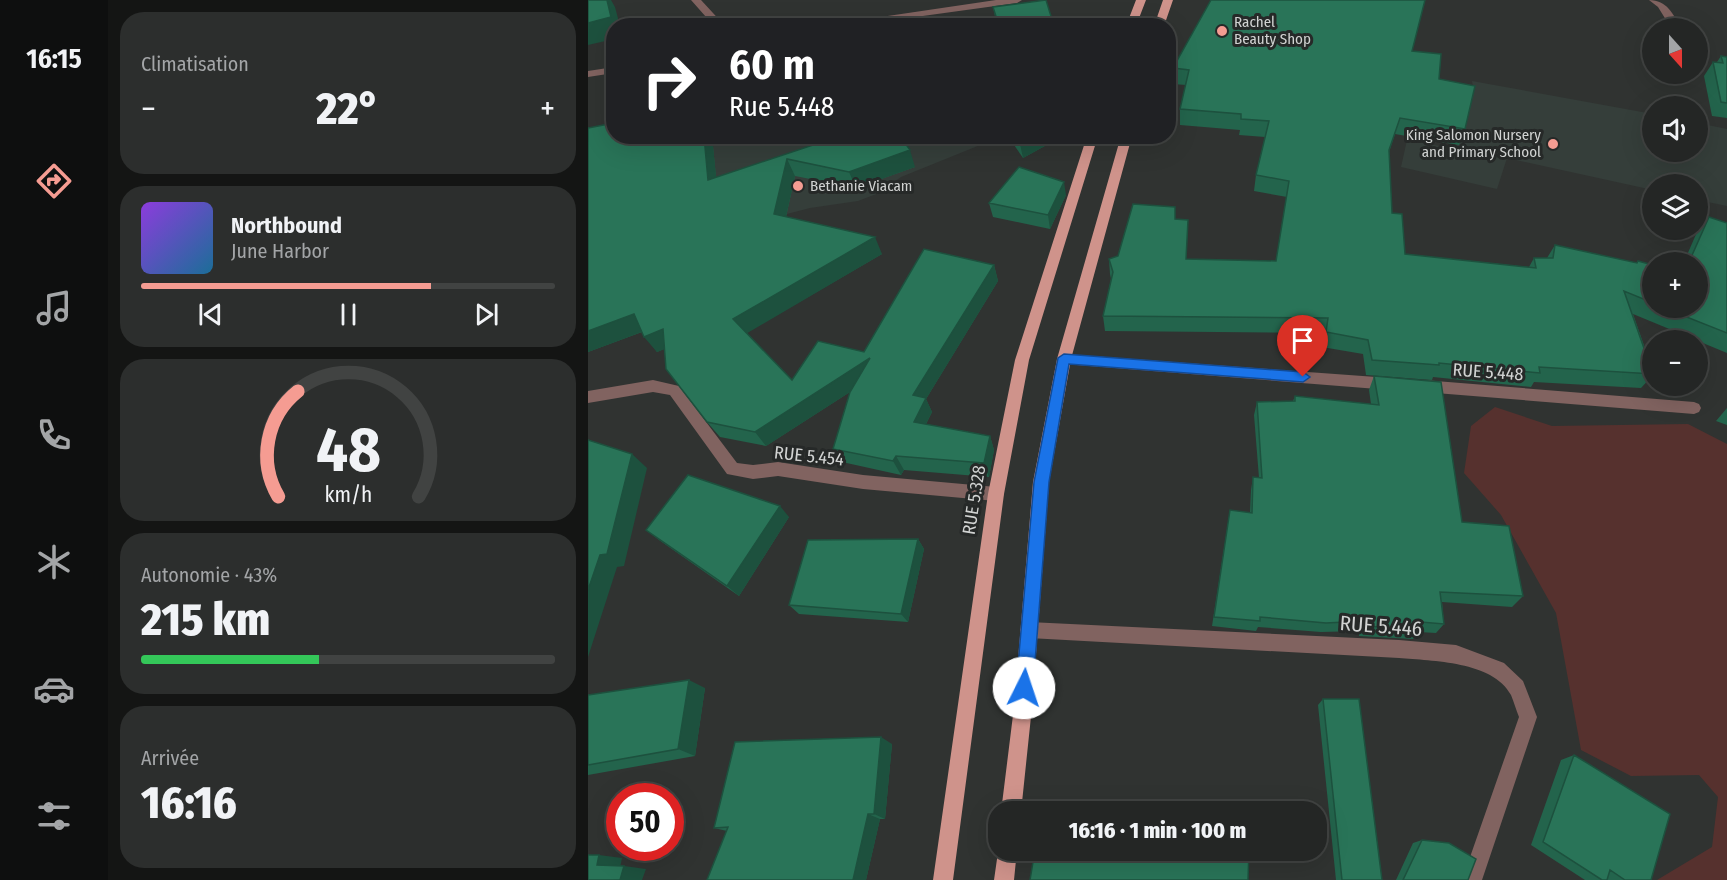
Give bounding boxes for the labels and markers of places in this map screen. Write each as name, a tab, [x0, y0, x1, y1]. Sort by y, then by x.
place label: Rachel Beauty Shop	[1234, 13, 1311, 48]
marker: Rachel Beauty Shop	[1215, 24, 1229, 38]
place label: King Salomon Nursery and Primary School	[1406, 126, 1541, 161]
marker: King Salomon Nursery and Primary School	[1546, 137, 1560, 151]
place label: Bethanie Viacam	[810, 177, 912, 195]
marker: Bethanie Viacam	[791, 179, 805, 193]
pin	[1277, 315, 1328, 377]

